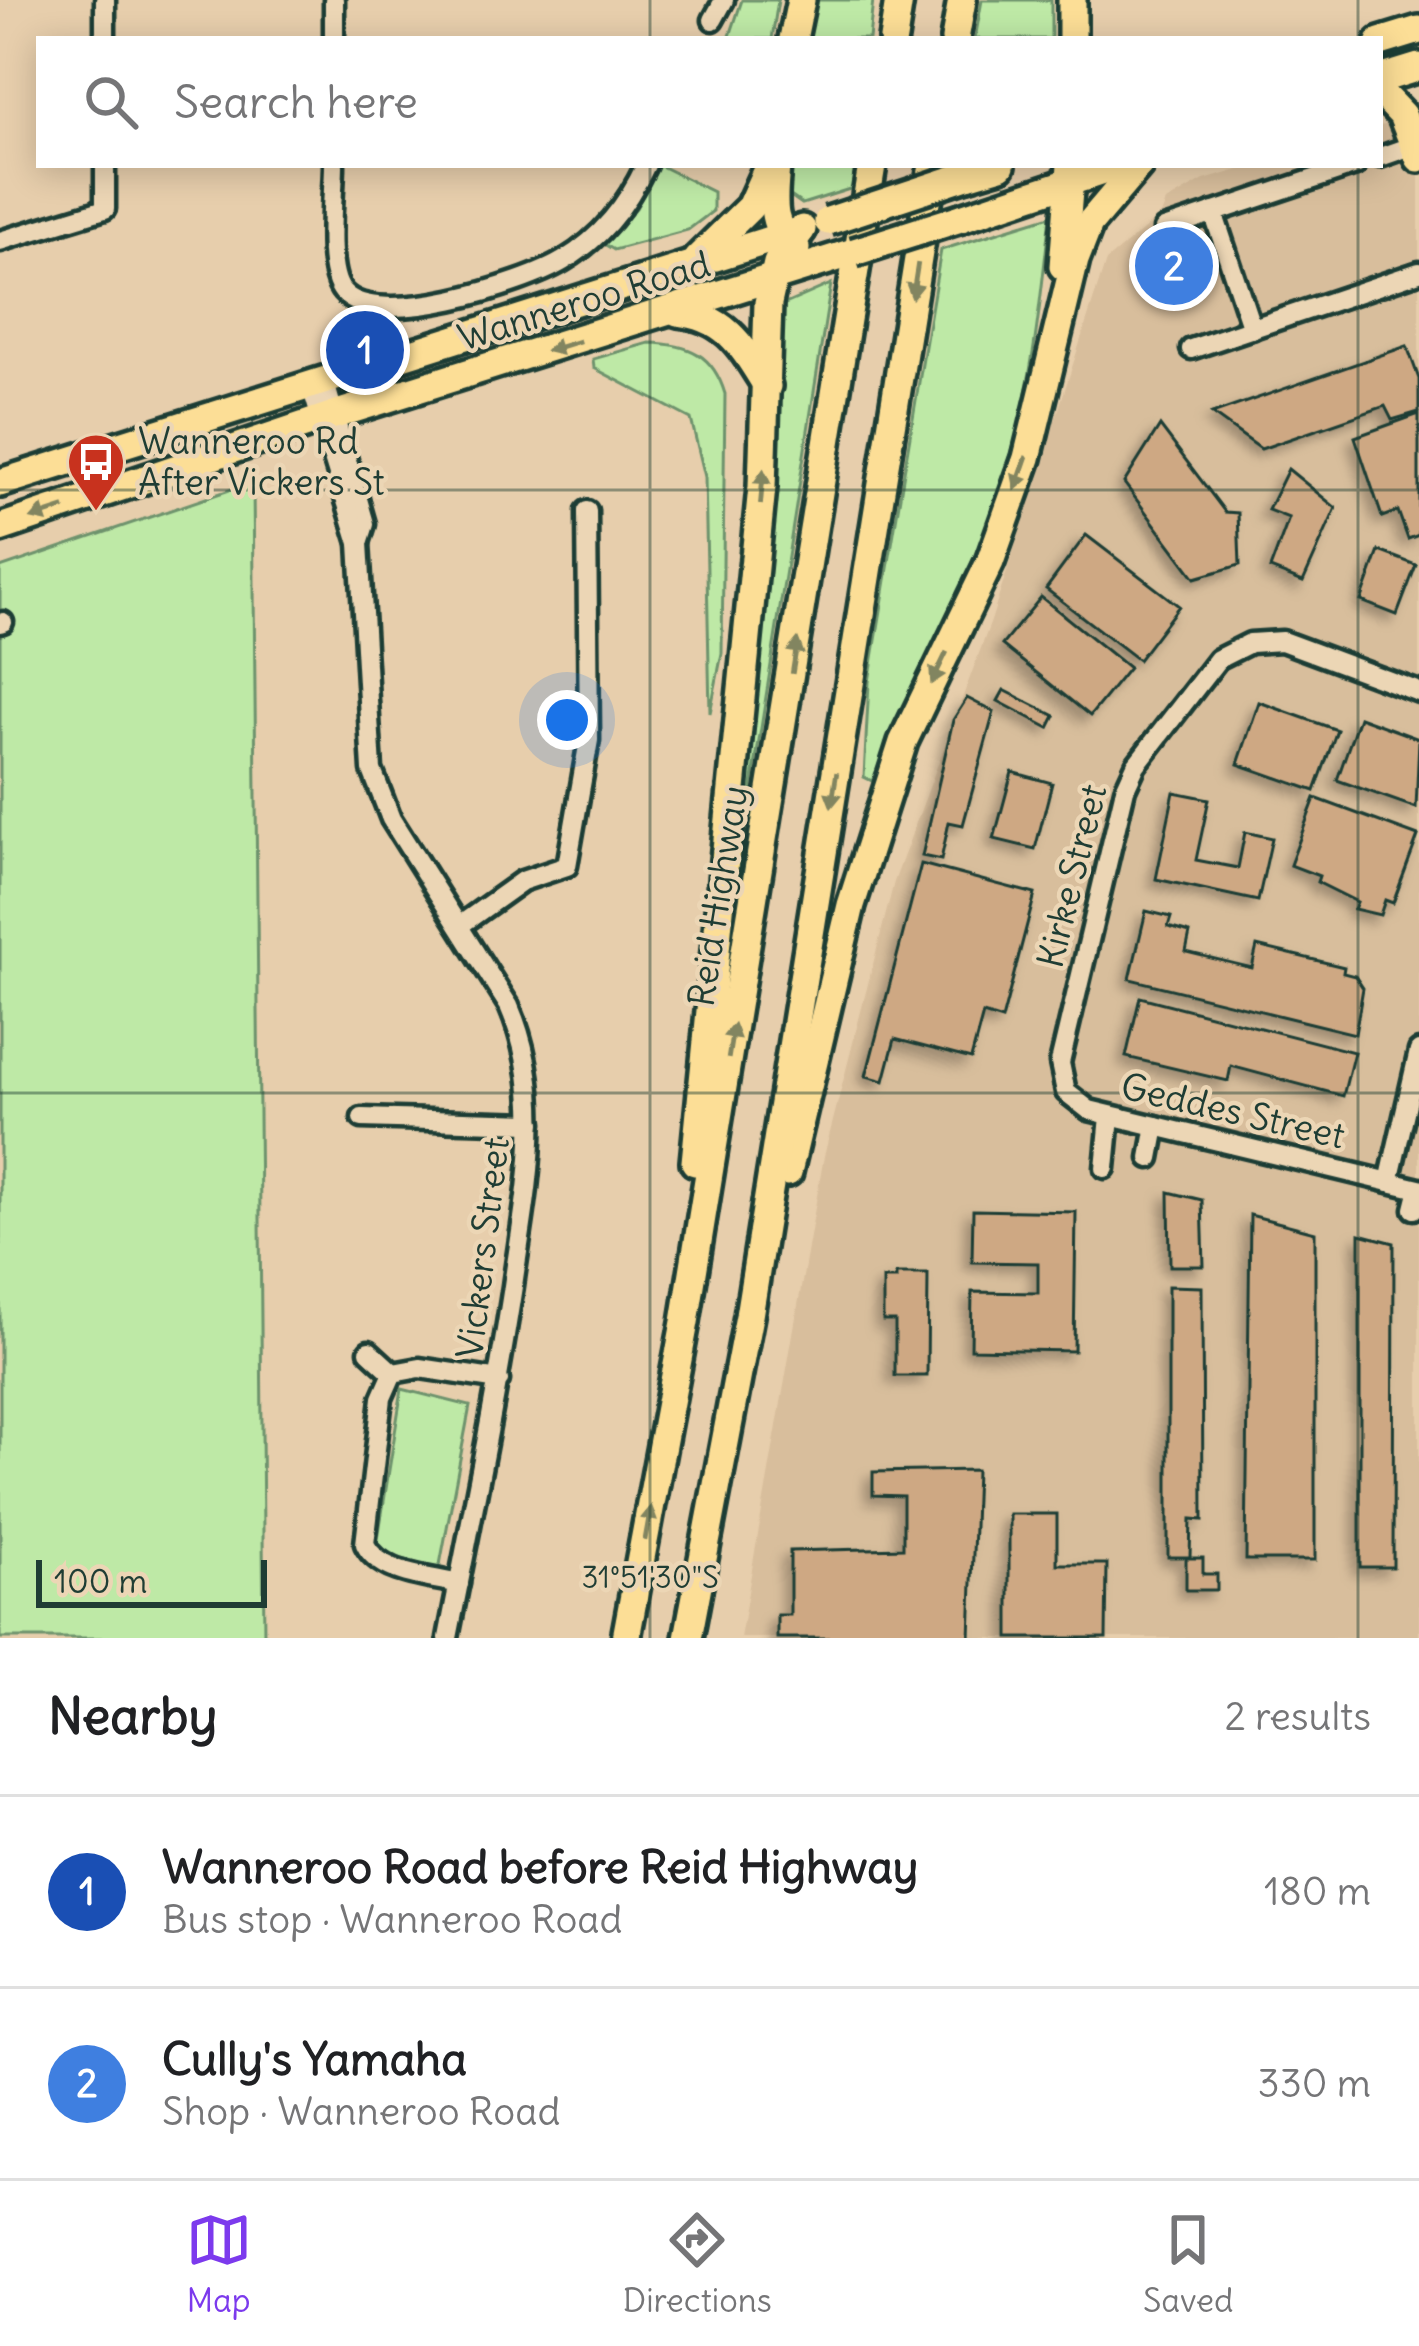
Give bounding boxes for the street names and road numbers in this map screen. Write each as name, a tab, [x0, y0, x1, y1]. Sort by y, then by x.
street label: Wanneroo Road	[453, 241, 715, 361]
street label: Kirke Street	[1028, 780, 1116, 972]
street label: Reid Highway	[678, 782, 758, 1010]
street label: Geddes Street	[1117, 1063, 1349, 1159]
street label: Vickers Street	[447, 1135, 519, 1361]

